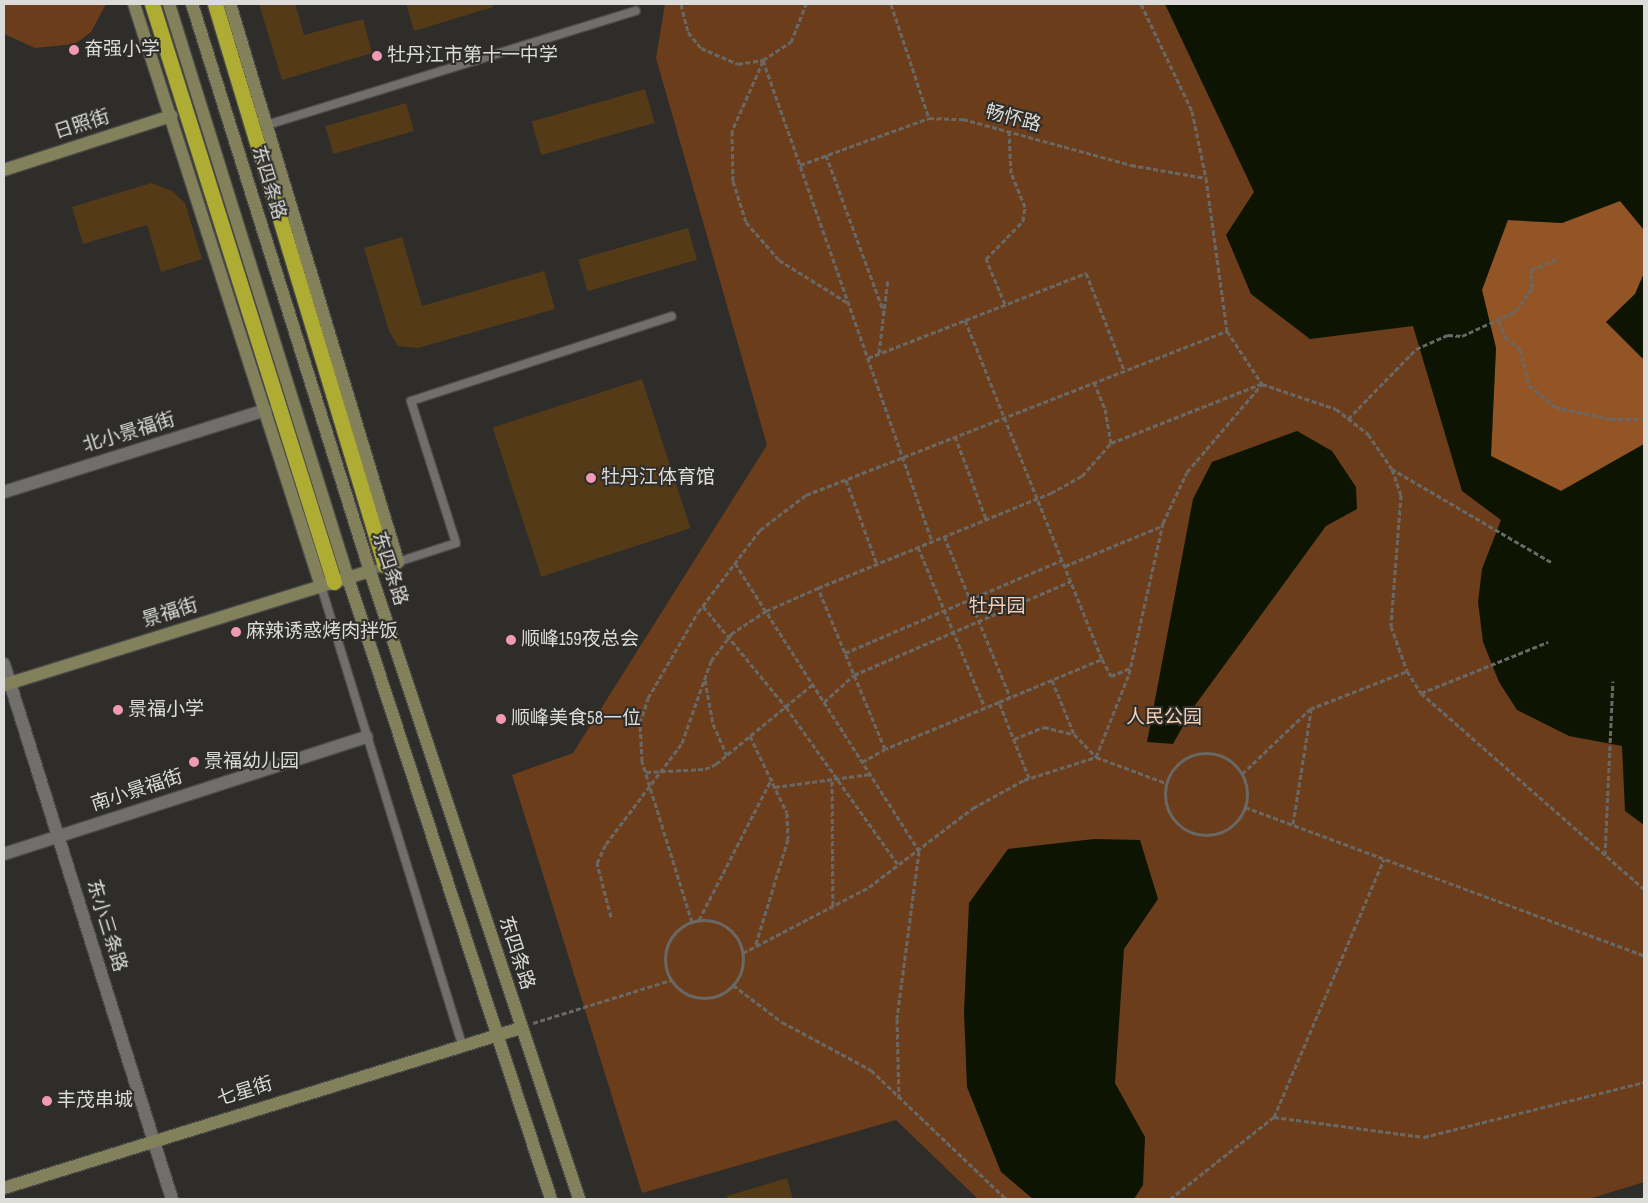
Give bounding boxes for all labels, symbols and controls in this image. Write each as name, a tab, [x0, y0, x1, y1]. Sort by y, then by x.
place label: 奋强小学	[84, 39, 160, 61]
marker: 奋强小学	[68, 44, 80, 56]
place label: 牡丹江市第十一中学	[387, 45, 558, 67]
marker: 牡丹江市第十一中学	[371, 50, 383, 62]
street label: 畅怀路	[983, 101, 1043, 137]
street label: 日照街	[51, 105, 113, 145]
street label: 东四条路	[246, 143, 290, 223]
street label: 北小景福街	[80, 408, 178, 458]
place label: 牡丹江体育馆	[601, 467, 715, 489]
marker: 牡丹江体育馆	[585, 472, 597, 484]
street label: 东四条路	[366, 529, 412, 609]
street label: 景福街	[139, 594, 201, 632]
park label: 牡丹园	[969, 596, 1025, 618]
place label: 麻辣诱惑烤肉拌饭	[246, 621, 398, 643]
marker: 麻辣诱惑烤肉拌饭	[230, 626, 242, 638]
place label: 顺峰159夜总会	[521, 629, 639, 651]
marker: 顺峰159夜总会	[505, 634, 517, 646]
place label: 景福小学	[128, 699, 204, 721]
marker: 景福小学	[112, 704, 124, 716]
park label: 人民公园	[1126, 707, 1202, 729]
place label: 顺峰美食58一位	[511, 708, 641, 730]
marker: 顺峰美食58一位	[495, 713, 507, 725]
place label: 景福幼儿园	[204, 751, 299, 773]
marker: 景福幼儿园	[188, 756, 200, 768]
street label: 南小景福街	[88, 765, 186, 817]
street label: 东小三条路	[81, 877, 131, 975]
street label: 东四条路	[493, 913, 539, 993]
street label: 七星街	[214, 1073, 276, 1111]
place label: 丰茂串城	[57, 1090, 133, 1112]
marker: 丰茂串城	[41, 1095, 53, 1107]

